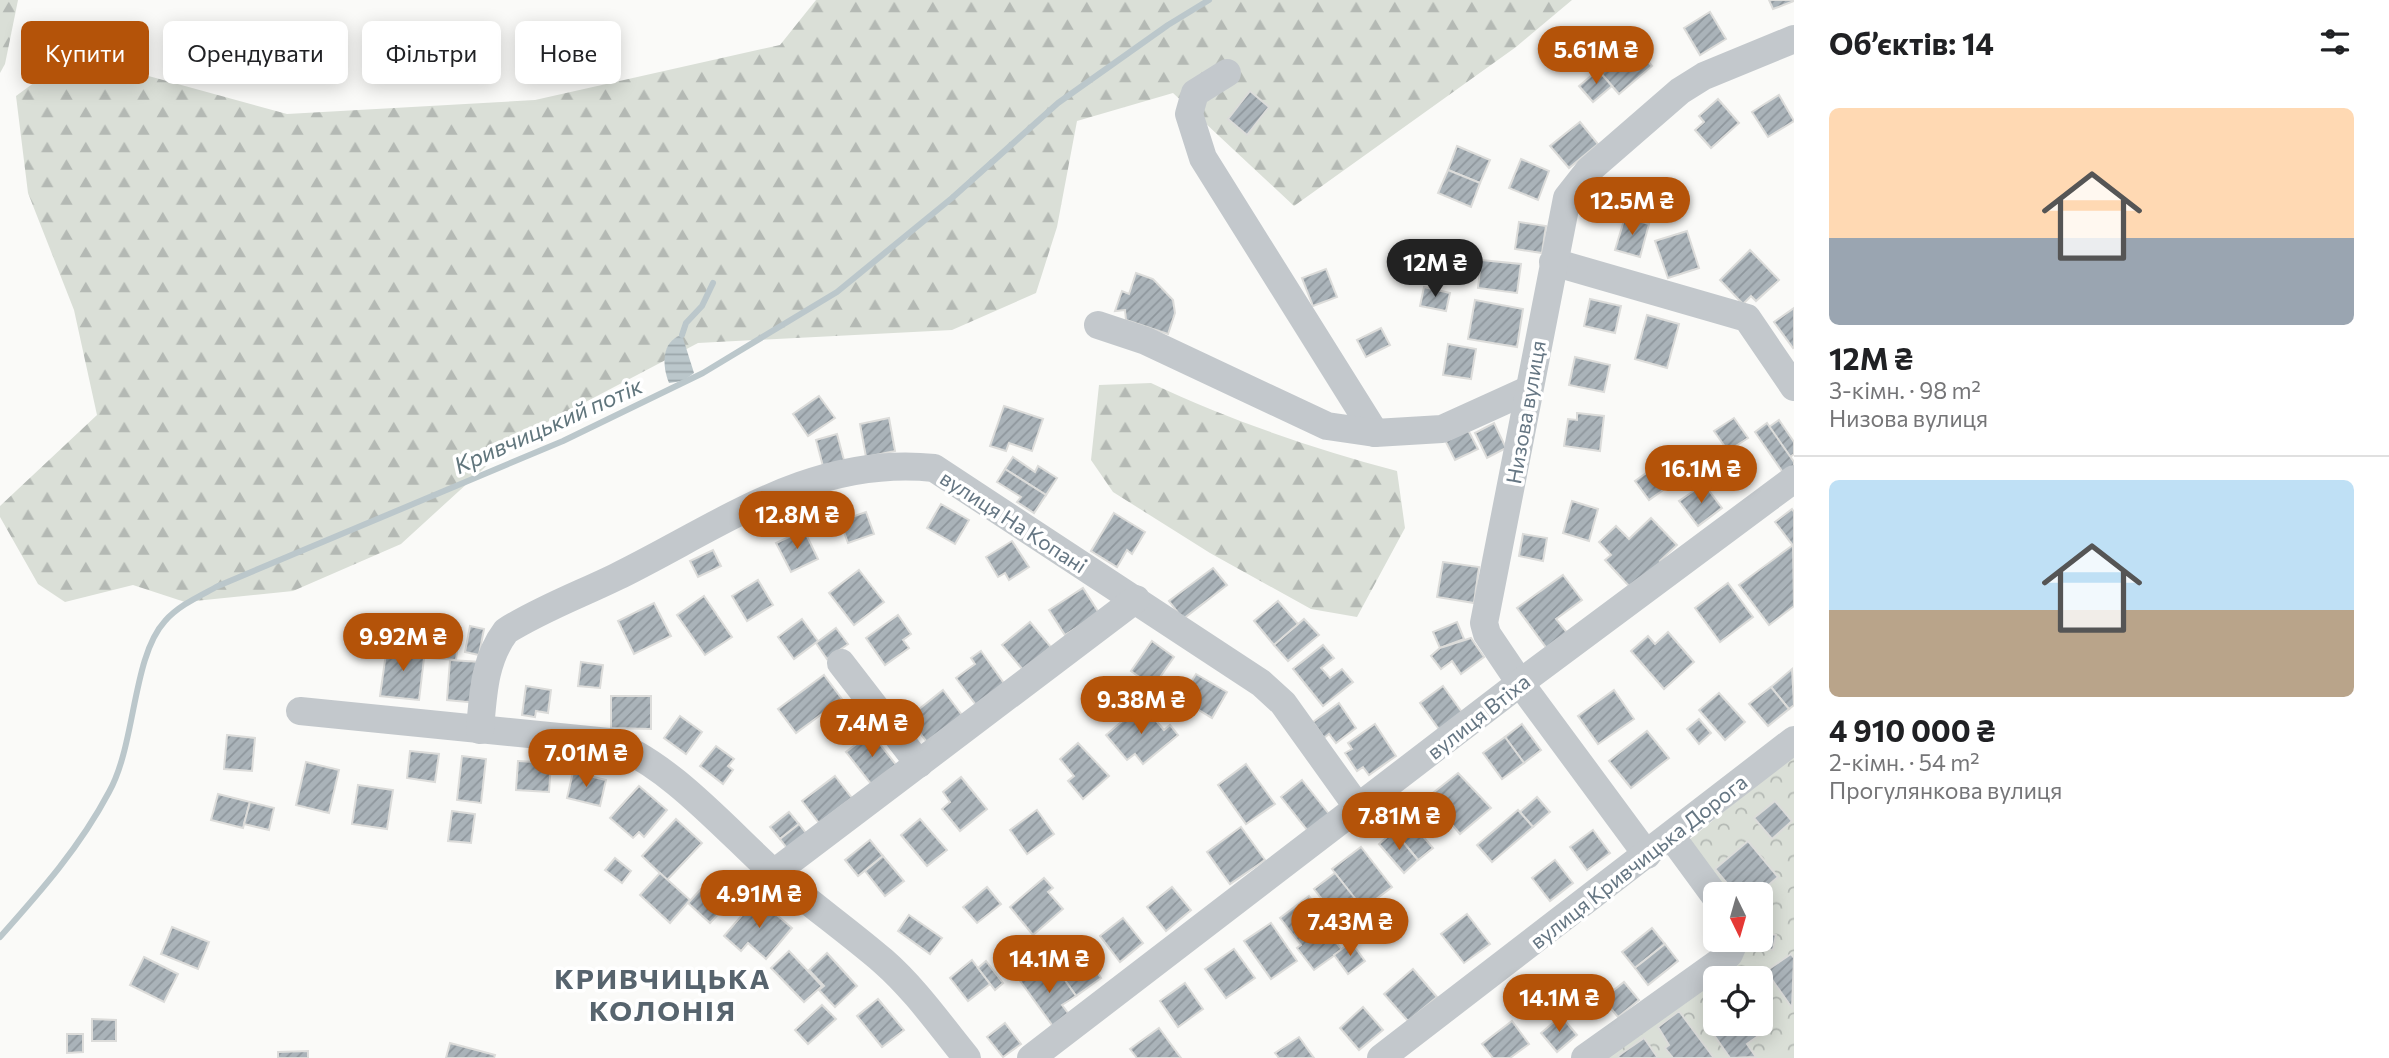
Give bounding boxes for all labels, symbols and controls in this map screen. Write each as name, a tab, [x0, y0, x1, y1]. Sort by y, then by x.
chip: Купити	[21, 21, 149, 84]
chip: Орендувати	[163, 21, 348, 84]
chip: Фільтри	[362, 21, 501, 84]
chip: Нове	[515, 21, 621, 84]
icon: filters	[2316, 23, 2354, 61]
text: Об’єктів: 14	[1829, 24, 1994, 61]
pin: 5.61M ₴	[1531, 27, 1661, 86]
text: 5.61M ₴	[1554, 35, 1638, 63]
icon: home	[2029, 153, 2155, 279]
pin: 12.5M ₴	[1567, 177, 1697, 237]
text: 12.5M ₴	[1590, 186, 1674, 214]
pin: 12M ₴	[1386, 240, 1484, 299]
text: 12M ₴	[1403, 248, 1467, 276]
street label: Низова вулиця	[1500, 338, 1550, 486]
text: 12M ₴	[1829, 339, 1913, 376]
water label: Кривчицький потік	[449, 371, 647, 479]
text: 3-кімн. · 98 m²	[1829, 376, 1981, 404]
text: Низова вулиця	[1829, 404, 1988, 432]
pin: 16.1M ₴	[1636, 446, 1766, 505]
text: 16.1M ₴	[1661, 454, 1741, 482]
street label: вулиця На Копані	[936, 464, 1092, 578]
pin: 12.8M ₴	[732, 491, 862, 551]
text: 12.8M ₴	[755, 500, 839, 528]
icon: home	[2029, 525, 2155, 651]
pin: 9.92M ₴	[338, 614, 468, 673]
text: 9.92M ₴	[359, 622, 447, 650]
street label: вулиця Втіха	[1422, 668, 1534, 764]
pin: 9.38M ₴	[1076, 676, 1206, 736]
text: 9.38M ₴	[1097, 685, 1185, 713]
pin: 7.4M ₴	[815, 700, 929, 759]
text: 7.4M ₴	[836, 708, 908, 736]
text: 4 910 000 ₴	[1829, 711, 1995, 748]
pin: 7.01M ₴	[521, 730, 651, 789]
text: 7.01M ₴	[544, 738, 628, 766]
text: 2-кімн. · 54 m²	[1829, 748, 1980, 776]
street label: вулиця Кривчицька Дорога	[1525, 768, 1751, 954]
text: Прогулянкова вулиця	[1829, 776, 2062, 804]
pin: 7.81M ₴	[1334, 792, 1464, 852]
text: 7.81M ₴	[1358, 801, 1440, 829]
pin: 4.91M ₴	[694, 870, 824, 930]
text: 4.91M ₴	[716, 879, 802, 907]
north arrow	[1703, 882, 1773, 952]
map controls	[1703, 882, 1773, 1036]
pin: 7.43M ₴	[1285, 898, 1415, 958]
text: 7.43M ₴	[1307, 907, 1393, 935]
pin: 14.1M ₴	[984, 936, 1114, 995]
text: 14.1M ₴	[1009, 944, 1089, 972]
district label: КРИВЧИЦЬКА КОЛОНІЯ	[554, 961, 772, 1027]
button: locate	[1703, 966, 1773, 1036]
pin: 14.1M ₴	[1494, 974, 1624, 1034]
text: 14.1M ₴	[1519, 983, 1599, 1011]

